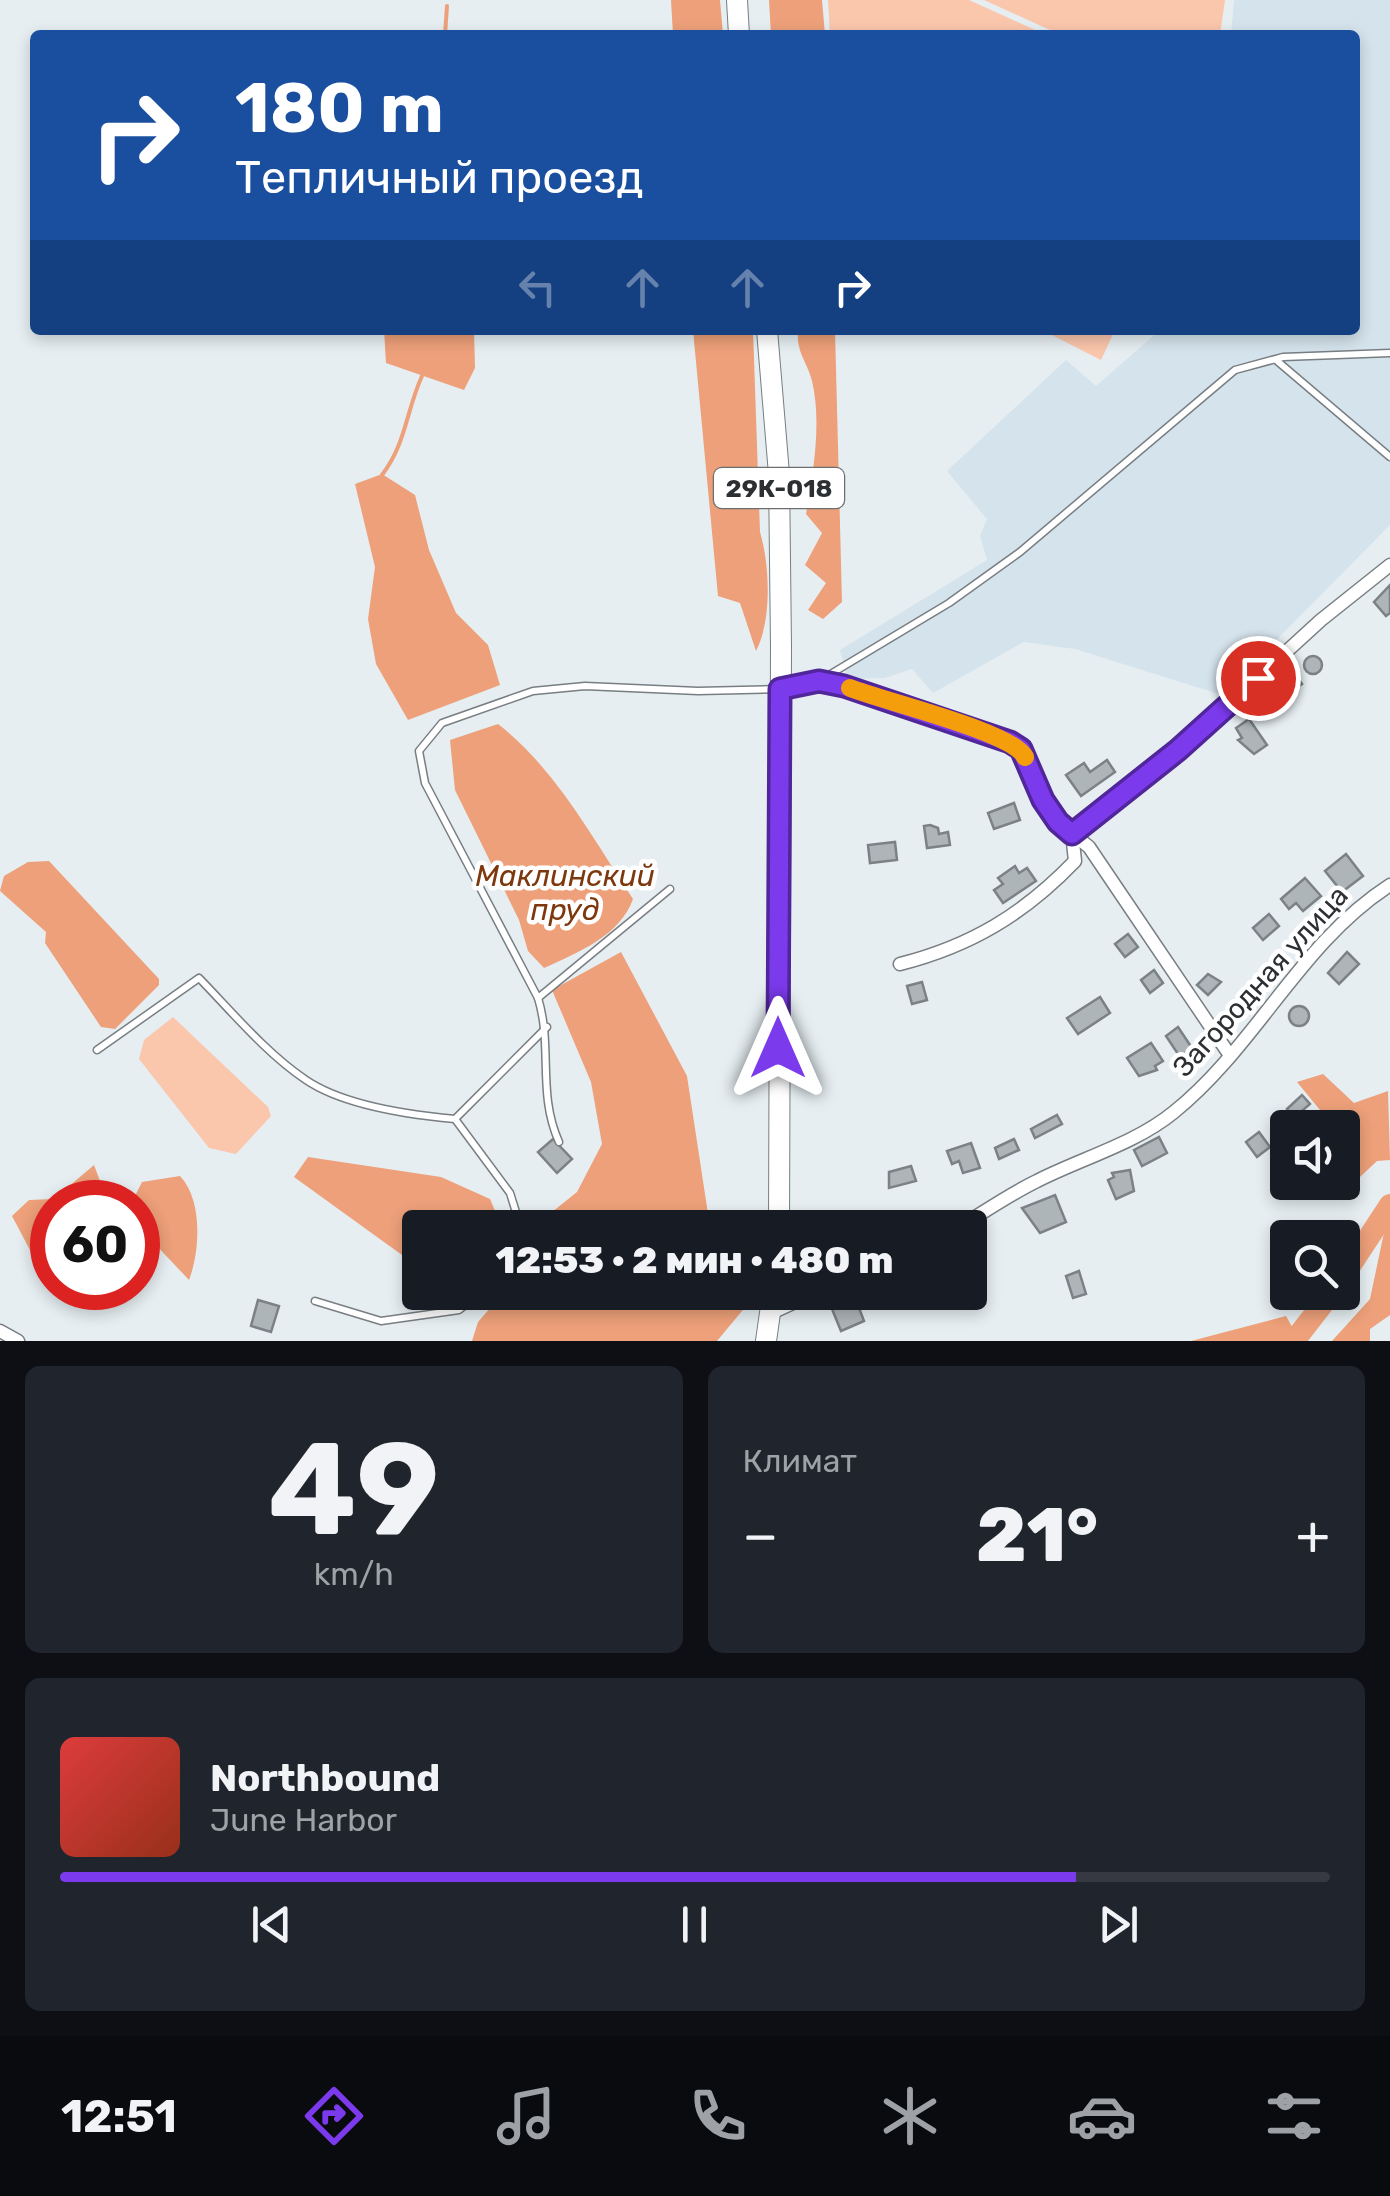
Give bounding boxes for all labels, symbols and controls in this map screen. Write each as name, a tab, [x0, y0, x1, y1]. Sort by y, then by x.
text: 180 m	[235, 67, 444, 150]
icon: right	[70, 70, 200, 200]
text: Тепличный проезд	[235, 151, 643, 204]
icon: left	[510, 260, 565, 315]
icon: ahead	[615, 260, 670, 315]
icon: ahead	[720, 260, 775, 315]
icon: right	[825, 260, 880, 315]
road number: 29К-018	[714, 468, 844, 508]
pin	[1216, 636, 1301, 721]
icon: arrive	[1231, 651, 1286, 706]
water label: Маклинский пруд	[475, 858, 655, 928]
street label: Загородная улица	[1166, 879, 1355, 1084]
position arrow	[726, 996, 830, 1100]
map controls	[1270, 1110, 1360, 1310]
button: sound	[1270, 1110, 1360, 1200]
speed limit sign: 60	[30, 1180, 160, 1310]
button: search	[1270, 1220, 1360, 1310]
text: 12:53 · 2 мин · 480 m	[496, 1237, 893, 1283]
text: 49	[268, 1412, 440, 1567]
text: Климат	[743, 1442, 857, 1480]
text: 21°	[976, 1491, 1098, 1580]
text: −	[743, 1503, 778, 1568]
text: +	[1296, 1503, 1330, 1568]
text: km/h	[314, 1555, 394, 1593]
text: Northbound	[210, 1755, 440, 1801]
text: June Harbor	[210, 1801, 397, 1839]
icon: previous	[244, 1897, 299, 1952]
icon: pause	[667, 1897, 722, 1952]
icon: next	[1091, 1897, 1146, 1952]
icon: directions	[299, 2081, 369, 2151]
icon: music	[491, 2081, 561, 2151]
icon: phone	[683, 2081, 753, 2151]
icon: climate	[875, 2081, 945, 2151]
icon: car	[1067, 2081, 1137, 2151]
icon: filters	[1259, 2081, 1329, 2151]
text: 12:51	[61, 2090, 177, 2143]

